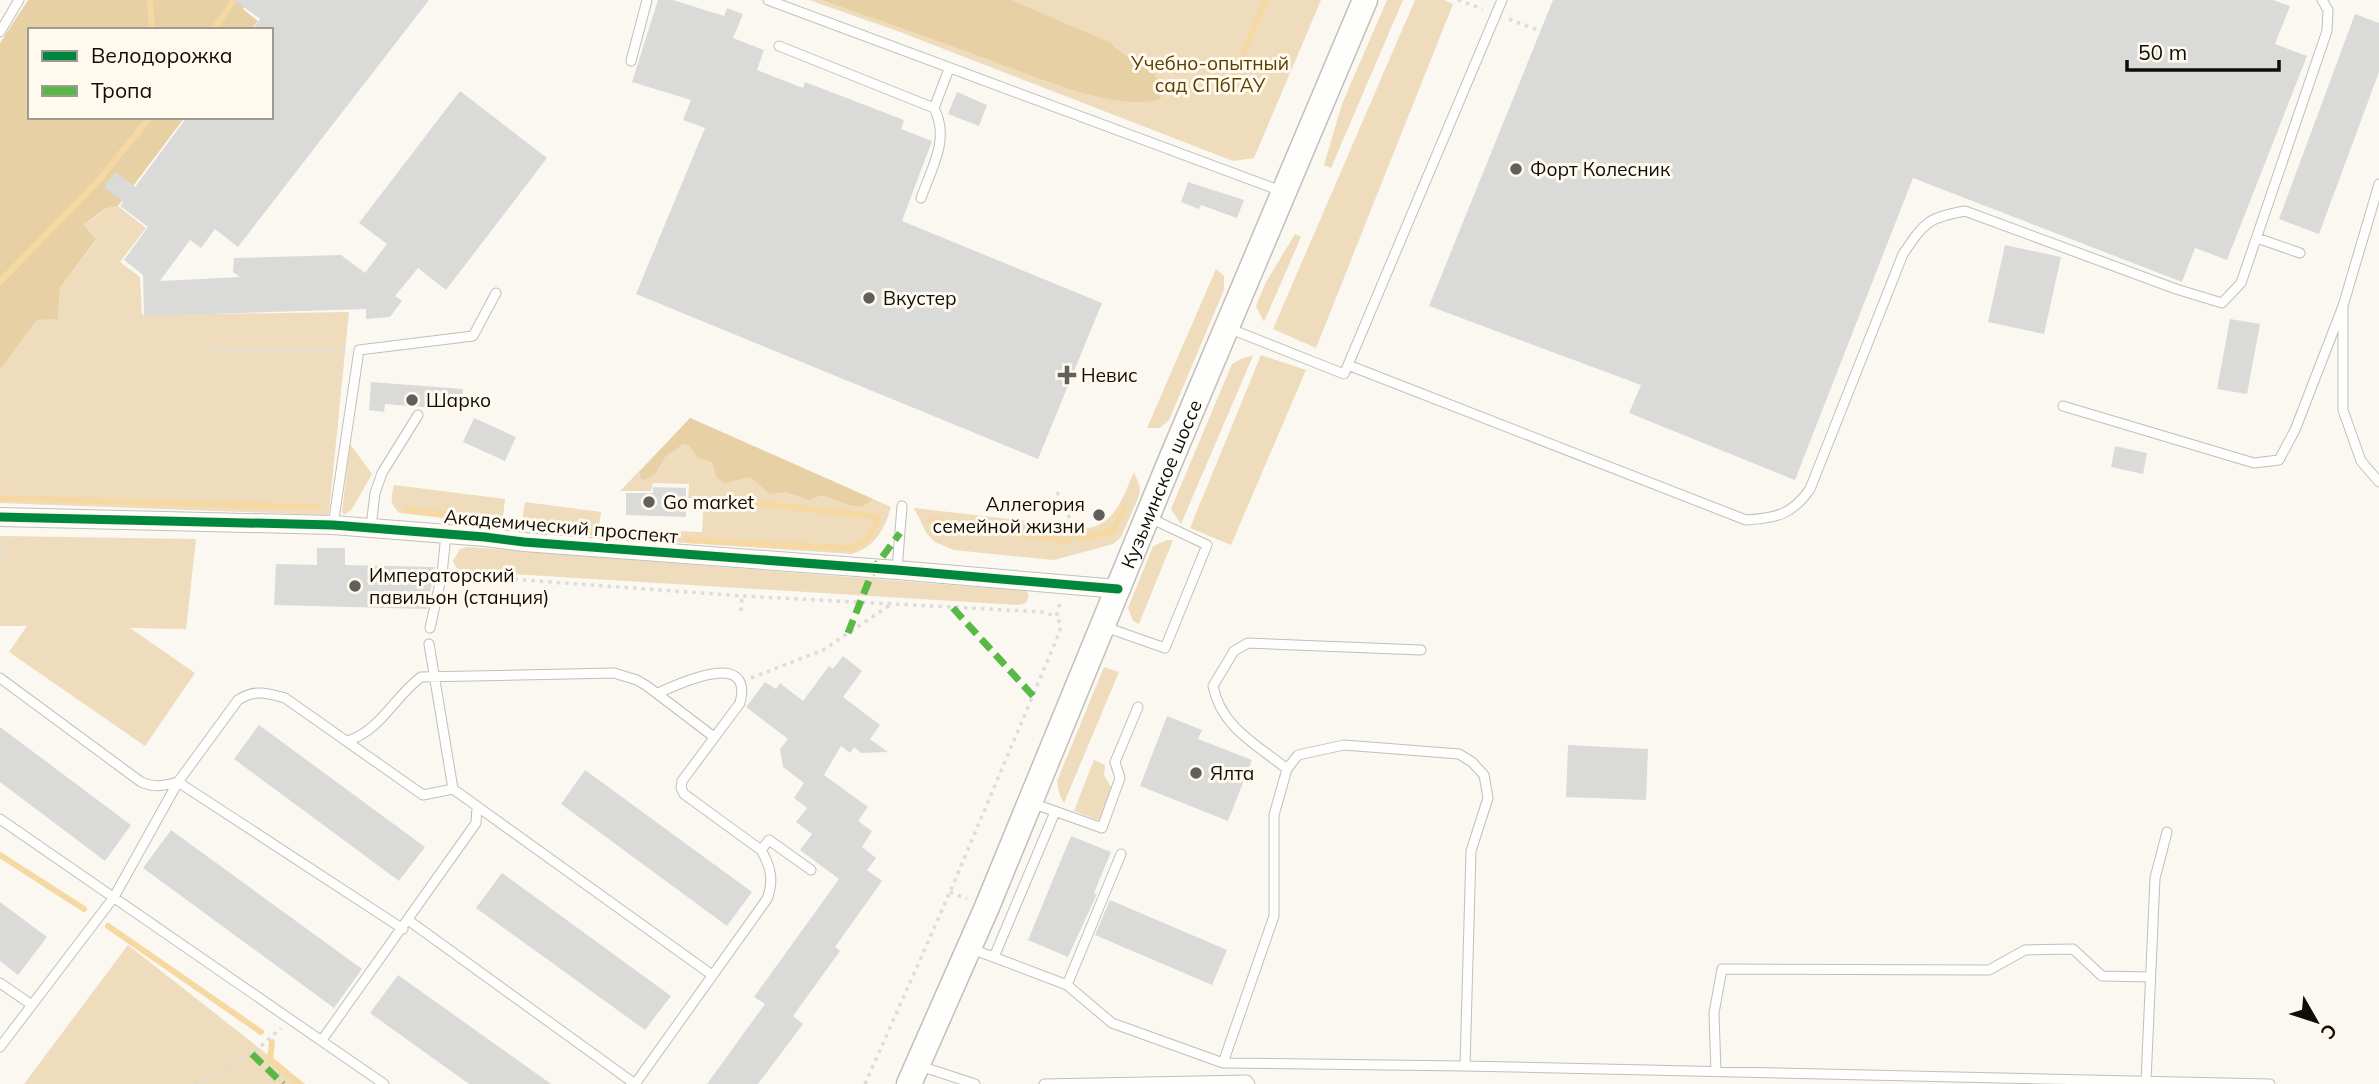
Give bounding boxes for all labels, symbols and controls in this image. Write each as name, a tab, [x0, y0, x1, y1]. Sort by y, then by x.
legend	[28, 28, 273, 119]
scale bar	[2127, 28, 2279, 72]
text: 50 m	[2138, 39, 2187, 65]
text: Велодорожка	[91, 42, 233, 68]
park label: Учебно-опытный сад СПбГАУ	[1130, 51, 1289, 97]
text: Тропа	[91, 77, 152, 103]
place label: Форт Колесник	[1530, 157, 1671, 181]
marker: Форт Колесник	[1508, 161, 1524, 177]
place label: Вкустер	[883, 286, 957, 310]
marker: Вкустер	[861, 290, 877, 306]
place label: Невис	[1081, 363, 1138, 387]
marker: Невис	[1059, 367, 1075, 383]
place label: Шарко	[426, 388, 491, 412]
marker: Шарко	[404, 392, 420, 408]
street label: Кузьминское шоссе	[1115, 396, 1207, 572]
place label: Go market	[663, 490, 755, 514]
place label: Аллегория семейной жизни	[933, 492, 1085, 538]
marker: Go market	[641, 494, 657, 510]
street label: Академический проспект	[443, 504, 679, 548]
marker: Аллегория семейной жизни	[1091, 507, 1107, 523]
place label: Императорский павильон (станция)	[369, 563, 549, 609]
marker: Императорский павильон (станция)	[347, 578, 363, 594]
place label: Ялта	[1210, 761, 1254, 785]
marker: Ялта	[1188, 765, 1204, 781]
north arrow	[2281, 986, 2351, 1056]
text: С	[2316, 1019, 2343, 1044]

